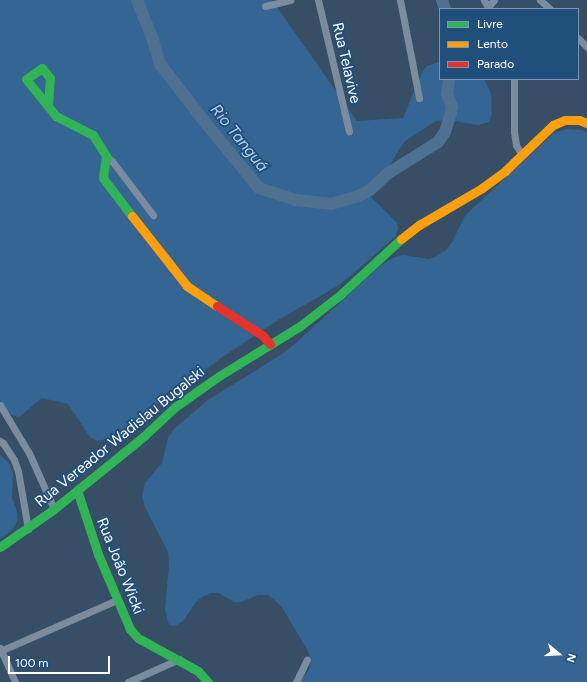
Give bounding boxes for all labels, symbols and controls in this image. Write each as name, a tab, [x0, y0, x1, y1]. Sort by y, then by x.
legend	[439, 8, 579, 80]
text: Livre	[477, 17, 503, 31]
street label: Rua Telavive	[328, 21, 364, 105]
text: Lento	[477, 37, 508, 51]
text: Parado	[477, 57, 514, 71]
water label: Rio Tanguá	[206, 101, 272, 175]
street label: Rua Vereador Wadislau Bugalski	[32, 363, 208, 511]
street label: Rua João Wicki	[92, 515, 148, 617]
north arrow	[539, 634, 579, 674]
scale bar	[10, 648, 112, 674]
text: N	[563, 652, 578, 664]
text: 100 m	[15, 656, 49, 670]

